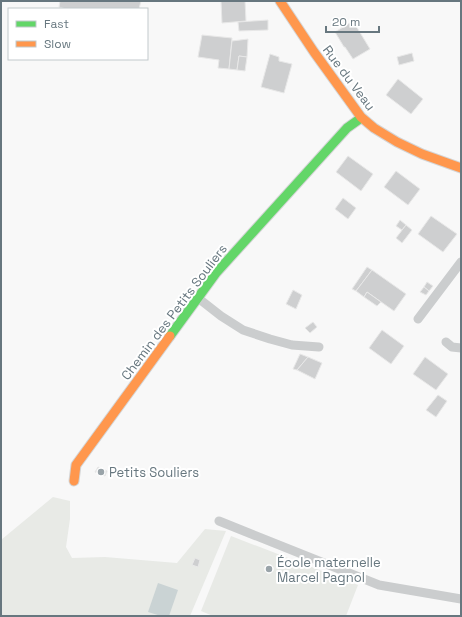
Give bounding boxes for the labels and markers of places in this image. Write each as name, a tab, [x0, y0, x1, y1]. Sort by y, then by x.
place label: Petits Souliers	[109, 464, 199, 481]
marker: Petits Souliers	[96, 467, 106, 477]
place label: École maternelle Marcel Pagnol	[277, 554, 381, 586]
marker: École maternelle Marcel Pagnol	[264, 564, 274, 574]

